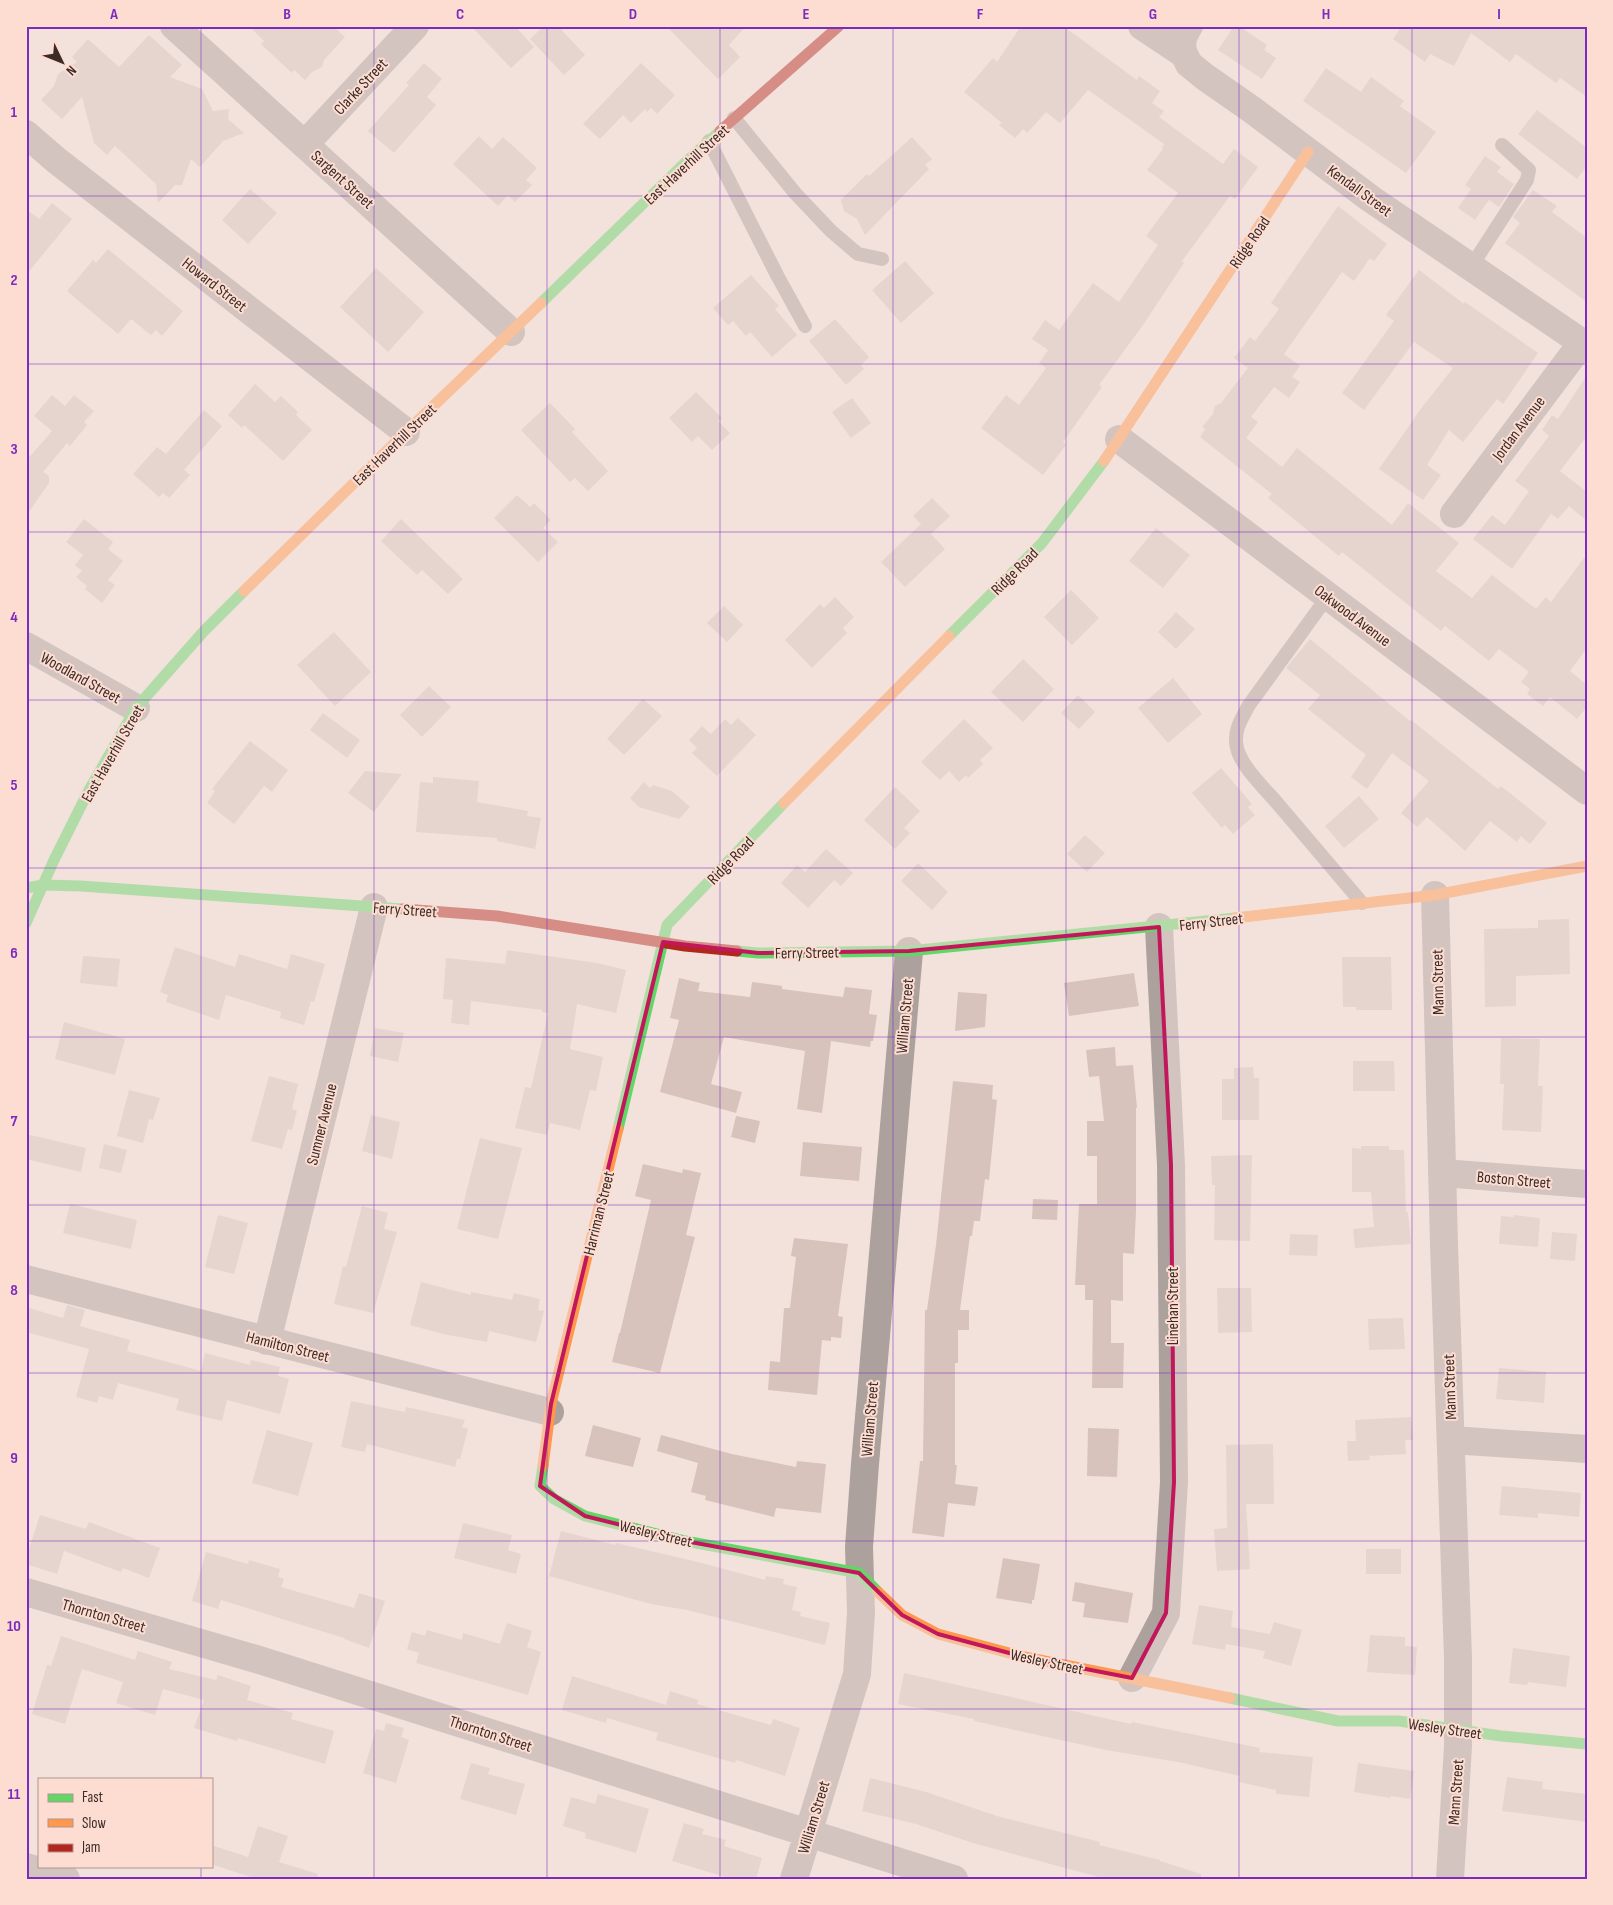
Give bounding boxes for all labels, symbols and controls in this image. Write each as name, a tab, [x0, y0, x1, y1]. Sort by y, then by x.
text: A	[109, 5, 118, 24]
text: B	[283, 5, 291, 24]
text: C	[456, 5, 464, 24]
text: D	[629, 5, 637, 24]
text: E	[803, 5, 810, 24]
text: F	[977, 5, 984, 24]
text: G	[1149, 5, 1157, 24]
text: H	[1322, 5, 1330, 24]
text: I	[1497, 5, 1501, 24]
north arrow	[38, 38, 88, 88]
street label: Clarke Street	[330, 55, 392, 119]
text: N	[62, 62, 80, 79]
text: 1	[11, 103, 18, 122]
street label: East Haverhill Street	[641, 121, 733, 209]
street label: Sargent Street	[307, 147, 377, 213]
street label: Kendall Street	[1323, 161, 1395, 221]
street label: Ridge Road	[1226, 213, 1275, 273]
street label: Howard Street	[178, 254, 250, 316]
text: 2	[10, 271, 18, 290]
street label: Jordan Avenue	[1488, 393, 1550, 466]
street label: East Haverhill Street	[349, 400, 441, 490]
text: 3	[10, 440, 18, 459]
street label: Ridge Road	[987, 544, 1043, 600]
street label: Oakwood Avenue	[1310, 581, 1394, 651]
text: 4	[10, 608, 18, 627]
street label: Woodland Street	[37, 648, 124, 708]
street label: East Haverhill Street	[78, 702, 149, 806]
text: 5	[10, 776, 18, 795]
street label: Ridge Road	[704, 833, 758, 889]
street label: Ferry Street	[372, 899, 438, 922]
street label: Ferry Street	[1178, 909, 1244, 936]
street label: Ferry Street	[775, 943, 839, 964]
text: 6	[10, 944, 18, 963]
street label: Mann Street	[1428, 949, 1449, 1015]
street label: William Street	[893, 978, 918, 1055]
street label: Sumner Avenue	[303, 1082, 342, 1167]
text: 7	[11, 1112, 18, 1131]
street label: Boston Street	[1476, 1168, 1552, 1193]
street label: Harriman Street	[580, 1169, 619, 1257]
street label: Linehan Street	[1164, 1267, 1183, 1345]
text: 8	[10, 1281, 18, 1300]
street label: Hamilton Street	[244, 1328, 331, 1367]
street label: Mann Street	[1440, 1354, 1461, 1420]
street label: William Street	[858, 1381, 883, 1458]
text: 9	[10, 1449, 18, 1468]
street label: Wesley Street	[617, 1517, 694, 1552]
street label: Thornton Street	[60, 1595, 148, 1637]
text: 10	[7, 1617, 21, 1636]
street label: Wesley Street	[1008, 1645, 1085, 1679]
street label: Thornton Street	[447, 1712, 534, 1757]
street label: Wesley Street	[1407, 1715, 1483, 1744]
street label: Mann Street	[1445, 1759, 1468, 1826]
legend	[38, 1778, 212, 1868]
street label: William Street	[794, 1779, 835, 1856]
text: 11	[8, 1785, 21, 1804]
text: Fast	[82, 1788, 104, 1807]
text: Slow	[82, 1814, 106, 1833]
text: Jam	[81, 1838, 100, 1857]

